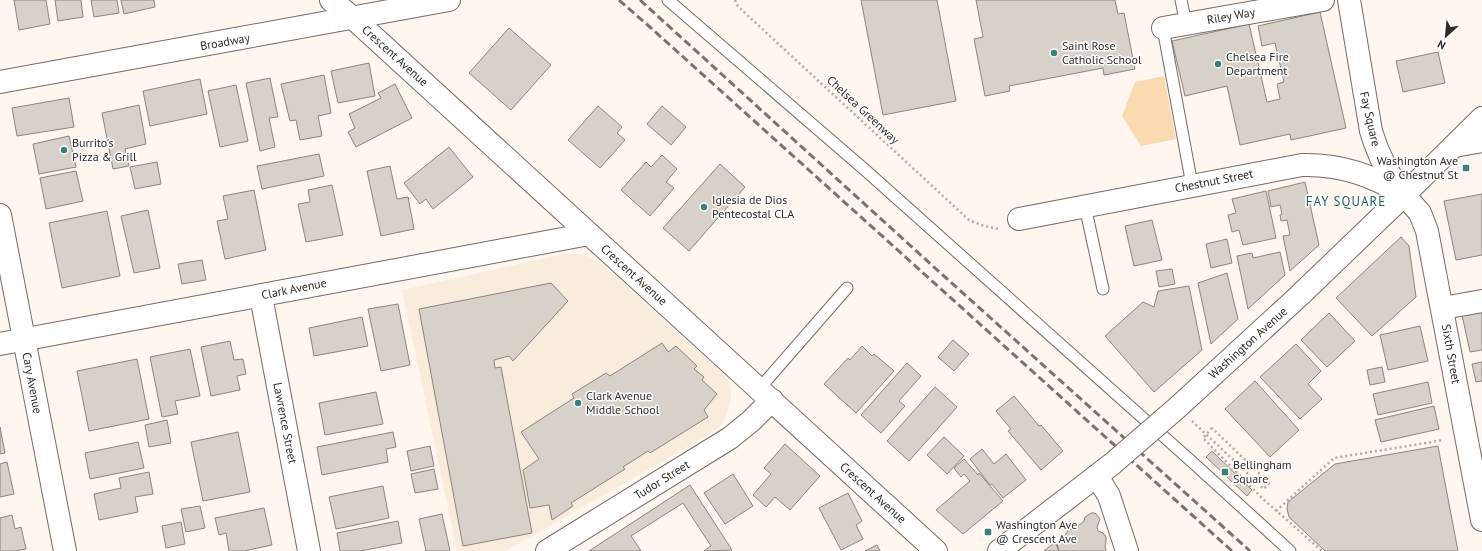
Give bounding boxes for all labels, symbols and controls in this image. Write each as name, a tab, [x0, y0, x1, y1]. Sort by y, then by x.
street label: Riley Way	[1206, 4, 1257, 27]
north arrow	[1426, 16, 1466, 56]
street label: Crescent Avenue	[359, 22, 432, 89]
street label: Broadway	[199, 30, 251, 53]
text: N	[1435, 37, 1448, 53]
place label: Saint Rose Catholic School	[1062, 38, 1142, 67]
marker: Saint Rose Catholic School	[1049, 48, 1059, 58]
place label: Chelsea Fire Department	[1226, 49, 1289, 78]
marker: Chelsea Fire Department	[1213, 59, 1223, 69]
street label: Chelsea Greenway	[824, 72, 903, 147]
street label: Fay Square	[1357, 90, 1384, 148]
place label: Burrito's Pizza & Grill	[72, 135, 137, 164]
marker: Burrito's Pizza & Grill	[59, 145, 69, 155]
place label: Washington Ave @ Chestnut St	[1377, 153, 1458, 182]
marker: Washington Ave @ Chestnut St	[1461, 163, 1471, 173]
street label: Chestnut Street	[1173, 166, 1254, 195]
place label: Iglesia de Dios Pentecostal CLA	[712, 192, 794, 221]
district label: FAY SQUARE	[1306, 193, 1386, 210]
marker: Iglesia de Dios Pentecostal CLA	[699, 202, 709, 212]
street label: Crescent Avenue	[598, 241, 671, 308]
street label: Clark Avenue	[260, 275, 328, 302]
street label: Washington Avenue	[1205, 303, 1290, 382]
street label: Sixth Street	[1439, 323, 1464, 385]
street label: Cary Avenue	[19, 351, 46, 415]
street label: Lawrence Street	[270, 381, 301, 465]
place label: Clark Avenue Middle School	[586, 388, 660, 417]
marker: Clark Avenue Middle School	[573, 398, 583, 408]
street label: Tudor Street	[631, 457, 692, 503]
place label: Bellingham Square	[1233, 457, 1292, 486]
street label: Crescent Avenue	[837, 459, 910, 526]
marker: Bellingham Square	[1220, 467, 1230, 477]
place label: Washington Ave @ Crescent Ave	[996, 517, 1077, 546]
marker: Washington Ave @ Crescent Ave	[983, 527, 993, 537]

